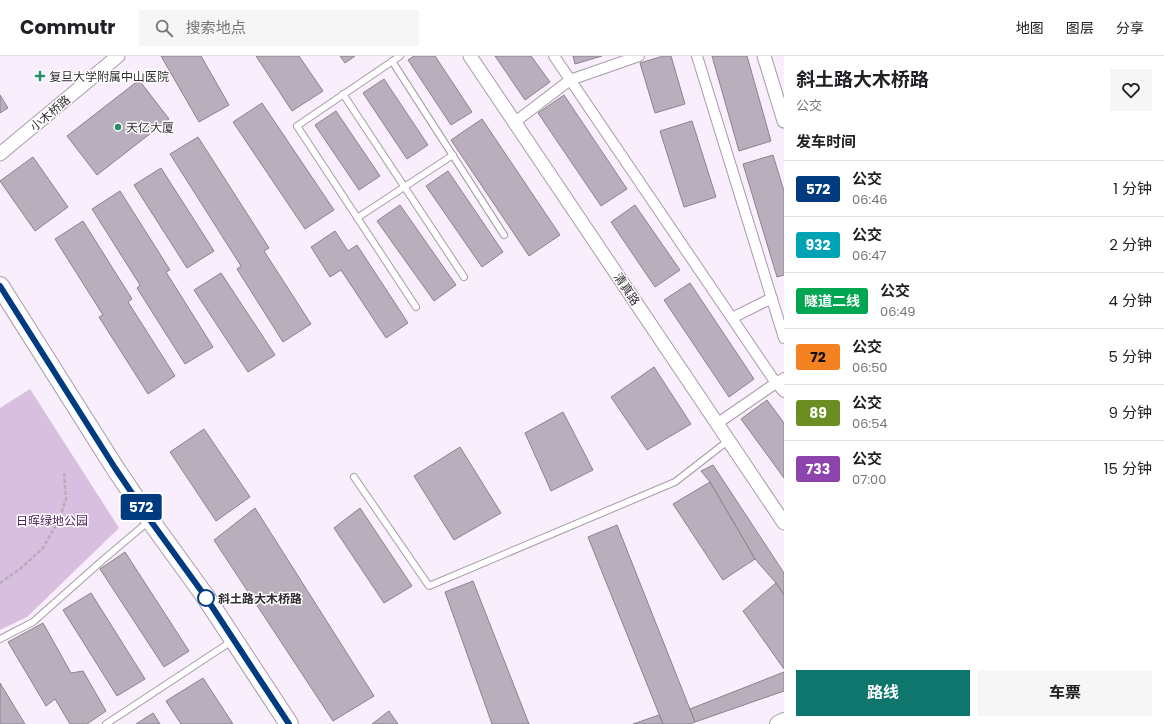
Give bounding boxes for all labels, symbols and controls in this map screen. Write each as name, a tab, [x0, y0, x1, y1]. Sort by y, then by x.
search box	[139, 10, 419, 46]
text: Commutr	[20, 14, 115, 41]
icon: search	[153, 17, 175, 39]
text: 搜索地点	[185, 17, 246, 38]
text: 地图	[1016, 18, 1044, 38]
text: 图层	[1066, 18, 1094, 38]
text: 分享	[1116, 18, 1144, 38]
text: 斜土路大木桥路	[796, 66, 929, 93]
place label: 复旦大学附属中山医院	[49, 68, 169, 85]
button: heart	[1110, 69, 1152, 111]
marker: 复旦大学附属中山医院	[34, 70, 46, 82]
street label: 小木桥路	[26, 91, 74, 135]
text: 公交	[796, 96, 822, 115]
place label: 天亿大厦	[126, 119, 174, 136]
marker: 天亿大厦	[113, 122, 123, 132]
text: 发车时间	[796, 131, 856, 152]
text: 公交	[852, 168, 882, 189]
text: 1 分钟	[1113, 178, 1152, 199]
text: 572	[806, 179, 830, 199]
text: 06:46	[852, 190, 888, 209]
text: 公交	[852, 224, 882, 245]
text: 2 分钟	[1109, 234, 1152, 255]
text: 932	[805, 235, 831, 255]
text: 06:47	[852, 246, 886, 265]
street label: 清真路	[610, 269, 644, 309]
text: 公交	[880, 280, 910, 301]
text: 4 分钟	[1109, 290, 1152, 311]
text: 隧道二线	[804, 291, 860, 311]
text: 06:49	[880, 302, 916, 321]
text: 公交	[852, 336, 882, 357]
text: 5 分钟	[1109, 346, 1152, 367]
text: 72	[810, 347, 826, 367]
text: 06:50	[852, 358, 888, 377]
text: 公交	[852, 392, 882, 413]
text: 9 分钟	[1109, 402, 1152, 423]
text: 89	[809, 403, 827, 423]
text: 06:54	[852, 414, 888, 433]
text: 公交	[852, 448, 882, 469]
text: 15 分钟	[1104, 458, 1152, 479]
text: 733	[806, 459, 830, 479]
text: 07:00	[852, 470, 886, 489]
line badge: 572	[118, 494, 164, 520]
text: 572	[129, 497, 153, 517]
park label: 日晖绿地公园	[16, 512, 88, 529]
marker: 斜土路大木桥路	[197, 589, 215, 607]
place label: 斜土路大木桥路	[218, 590, 302, 607]
button: 路线	[796, 670, 970, 716]
button: 车票	[978, 670, 1152, 716]

